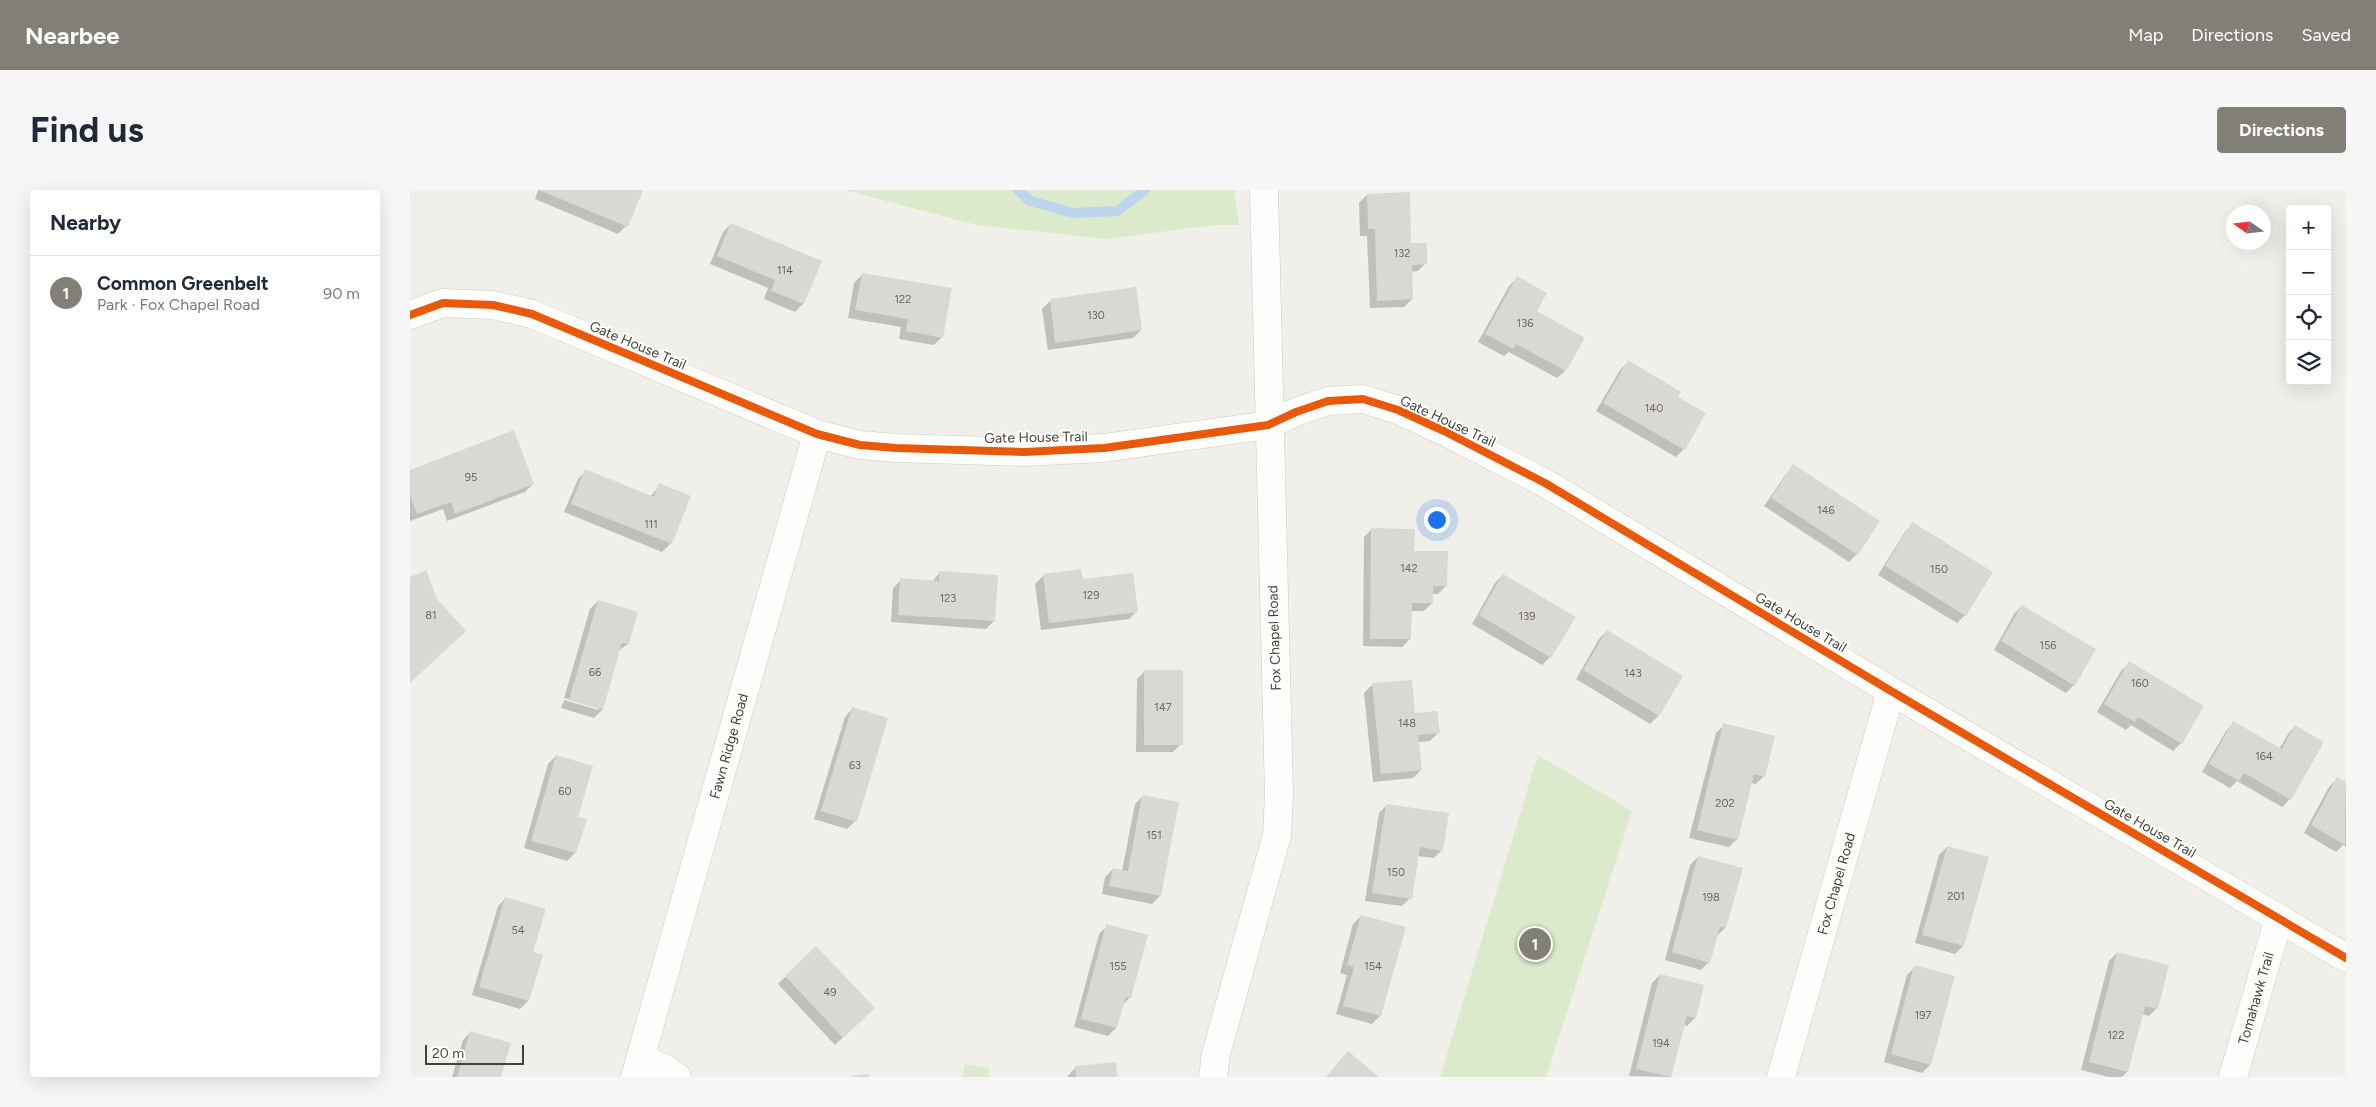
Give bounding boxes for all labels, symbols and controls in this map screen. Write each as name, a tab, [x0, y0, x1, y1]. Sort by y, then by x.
text: Nearbee	[25, 21, 120, 50]
text: Map	[2128, 24, 2163, 46]
text: Directions	[2191, 24, 2273, 46]
text: Saved	[2301, 24, 2351, 46]
button: Directions	[2217, 107, 2346, 153]
text: Find us	[30, 109, 144, 151]
north arrow	[2226, 205, 2271, 250]
map controls	[2286, 205, 2331, 385]
button: +	[2286, 205, 2331, 250]
text: Nearby	[50, 210, 121, 235]
house number: 132	[1394, 247, 1410, 260]
button: −	[2286, 250, 2331, 295]
house number: 114	[777, 264, 793, 277]
text: Common Greenbelt	[97, 272, 269, 295]
text: 1	[63, 284, 69, 303]
text: 90 m	[323, 284, 360, 303]
house number: 122	[895, 293, 911, 306]
text: Park · Fox Chapel Road	[97, 295, 260, 314]
button: locate	[2286, 295, 2331, 340]
house number: 130	[1087, 309, 1105, 322]
street label: Gate House Trail	[587, 317, 689, 374]
house number: 136	[1517, 317, 1533, 330]
button: layers	[2286, 340, 2331, 385]
street label: Gate House Trail	[1397, 392, 1498, 451]
house number: 140	[1645, 402, 1663, 415]
street label: Gate House Trail	[984, 428, 1088, 447]
house number: 95	[465, 471, 477, 484]
house number: 146	[1817, 504, 1835, 517]
your location	[1424, 507, 1450, 533]
house number: 111	[644, 518, 658, 531]
house number: 142	[1400, 562, 1418, 575]
house number: 150	[1930, 563, 1948, 576]
street label: Fox Chapel Road	[1264, 585, 1285, 691]
street label: Gate House Trail	[1752, 588, 1849, 656]
house number: 129	[1083, 589, 1099, 602]
house number: 123	[940, 592, 956, 605]
house number: 81	[425, 609, 437, 622]
house number: 139	[1519, 610, 1535, 623]
house number: 156	[2039, 639, 2057, 652]
house number: 66	[589, 666, 601, 679]
house number: 143	[1624, 667, 1642, 680]
house number: 160	[2131, 677, 2149, 690]
street label: Fawn Ridge Road	[706, 692, 752, 801]
house number: 147	[1154, 701, 1172, 714]
house number: 148	[1398, 717, 1416, 730]
house number: 164	[2255, 750, 2273, 763]
house number: 63	[849, 759, 861, 772]
house number: 60	[558, 785, 572, 798]
street label: Gate House Trail	[2101, 795, 2199, 862]
house number: 202	[1715, 797, 1735, 810]
house number: 151	[1146, 829, 1162, 842]
street label: Fox Chapel Road	[1814, 831, 1859, 937]
house number: 150	[1387, 866, 1405, 879]
house number: 201	[1947, 890, 1965, 903]
house number: 198	[1702, 891, 1720, 904]
house number: 54	[511, 924, 525, 937]
pin: 1	[1519, 925, 1551, 963]
street label: Tomahawk Trail	[2235, 950, 2278, 1047]
house number: 155	[1109, 960, 1127, 973]
house number: 154	[1364, 960, 1382, 973]
house number: 49	[823, 986, 837, 999]
house number: 197	[1915, 1009, 1931, 1022]
house number: 122	[2108, 1029, 2124, 1042]
house number: 194	[1652, 1037, 1670, 1050]
scale bar	[425, 1042, 524, 1065]
text: 20 m	[432, 1045, 464, 1062]

